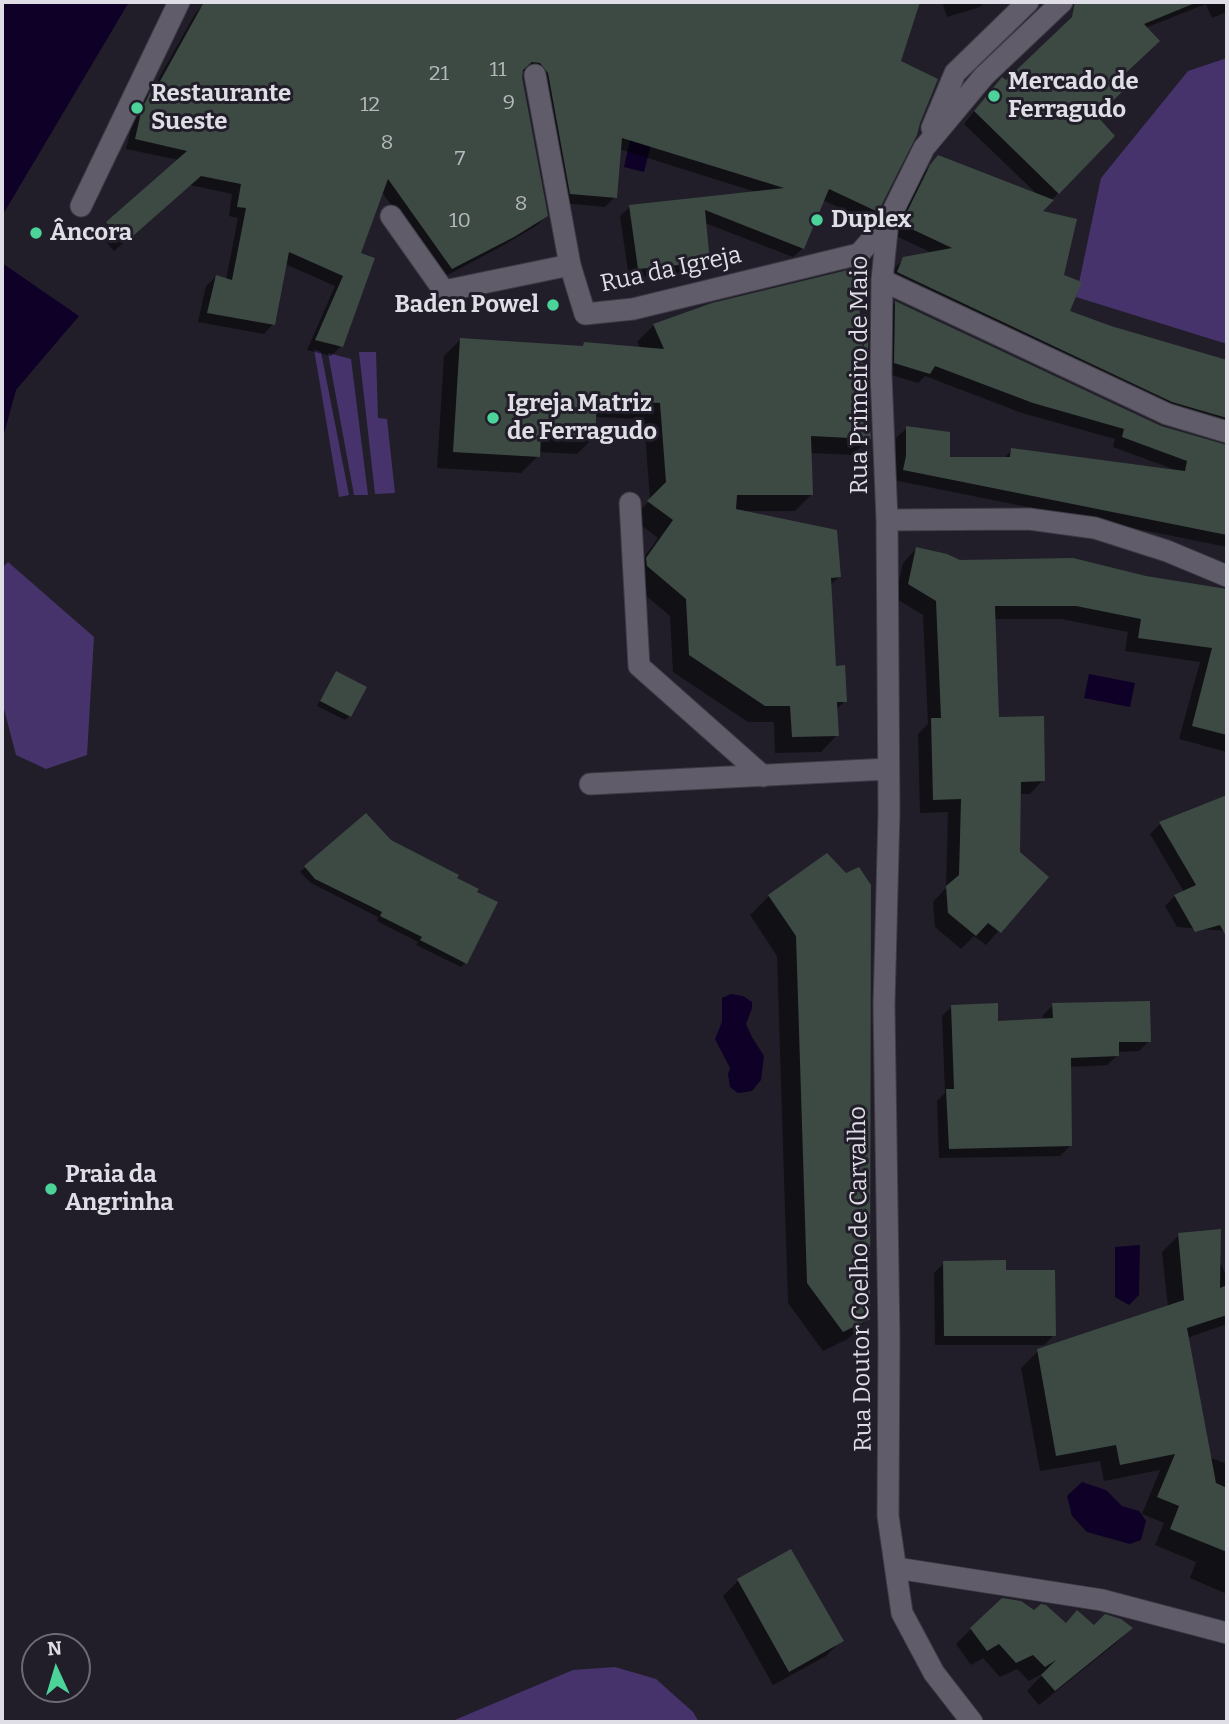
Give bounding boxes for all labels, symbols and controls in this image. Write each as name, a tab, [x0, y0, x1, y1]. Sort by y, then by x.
house number: 11	[489, 57, 507, 83]
house number: 21	[429, 61, 449, 87]
place label: Mercado de Ferragudo	[1008, 68, 1139, 124]
place label: Restaurante Sueste	[151, 80, 291, 136]
marker: Mercado de Ferragudo	[986, 88, 1002, 104]
house number: 9	[503, 90, 515, 116]
house number: 12	[360, 92, 380, 118]
marker: Restaurante Sueste	[129, 100, 145, 116]
house number: 8	[381, 130, 393, 156]
house number: 7	[455, 146, 465, 172]
house number: 8	[515, 191, 527, 217]
place label: Duplex	[831, 206, 911, 234]
house number: 10	[449, 208, 471, 234]
marker: Duplex	[809, 212, 825, 228]
place label: Âncora	[50, 219, 132, 247]
marker: Âncora	[28, 225, 44, 241]
street label: Rua da Igreja	[598, 241, 744, 299]
street label: Rua Primeiro de Maio	[846, 256, 874, 494]
place label: Baden Powel	[395, 291, 539, 319]
marker: Baden Powel	[545, 297, 561, 313]
place label: Igreja Matriz de Ferragudo	[507, 390, 657, 446]
marker: Igreja Matriz de Ferragudo	[485, 410, 501, 426]
street label: Rua Doutor Coelho de Carvalho	[844, 1106, 878, 1452]
place label: Praia da Angrinha	[65, 1161, 174, 1217]
marker: Praia da Angrinha	[43, 1181, 59, 1197]
north arrow	[21, 1633, 91, 1703]
text: N	[47, 1637, 63, 1661]

